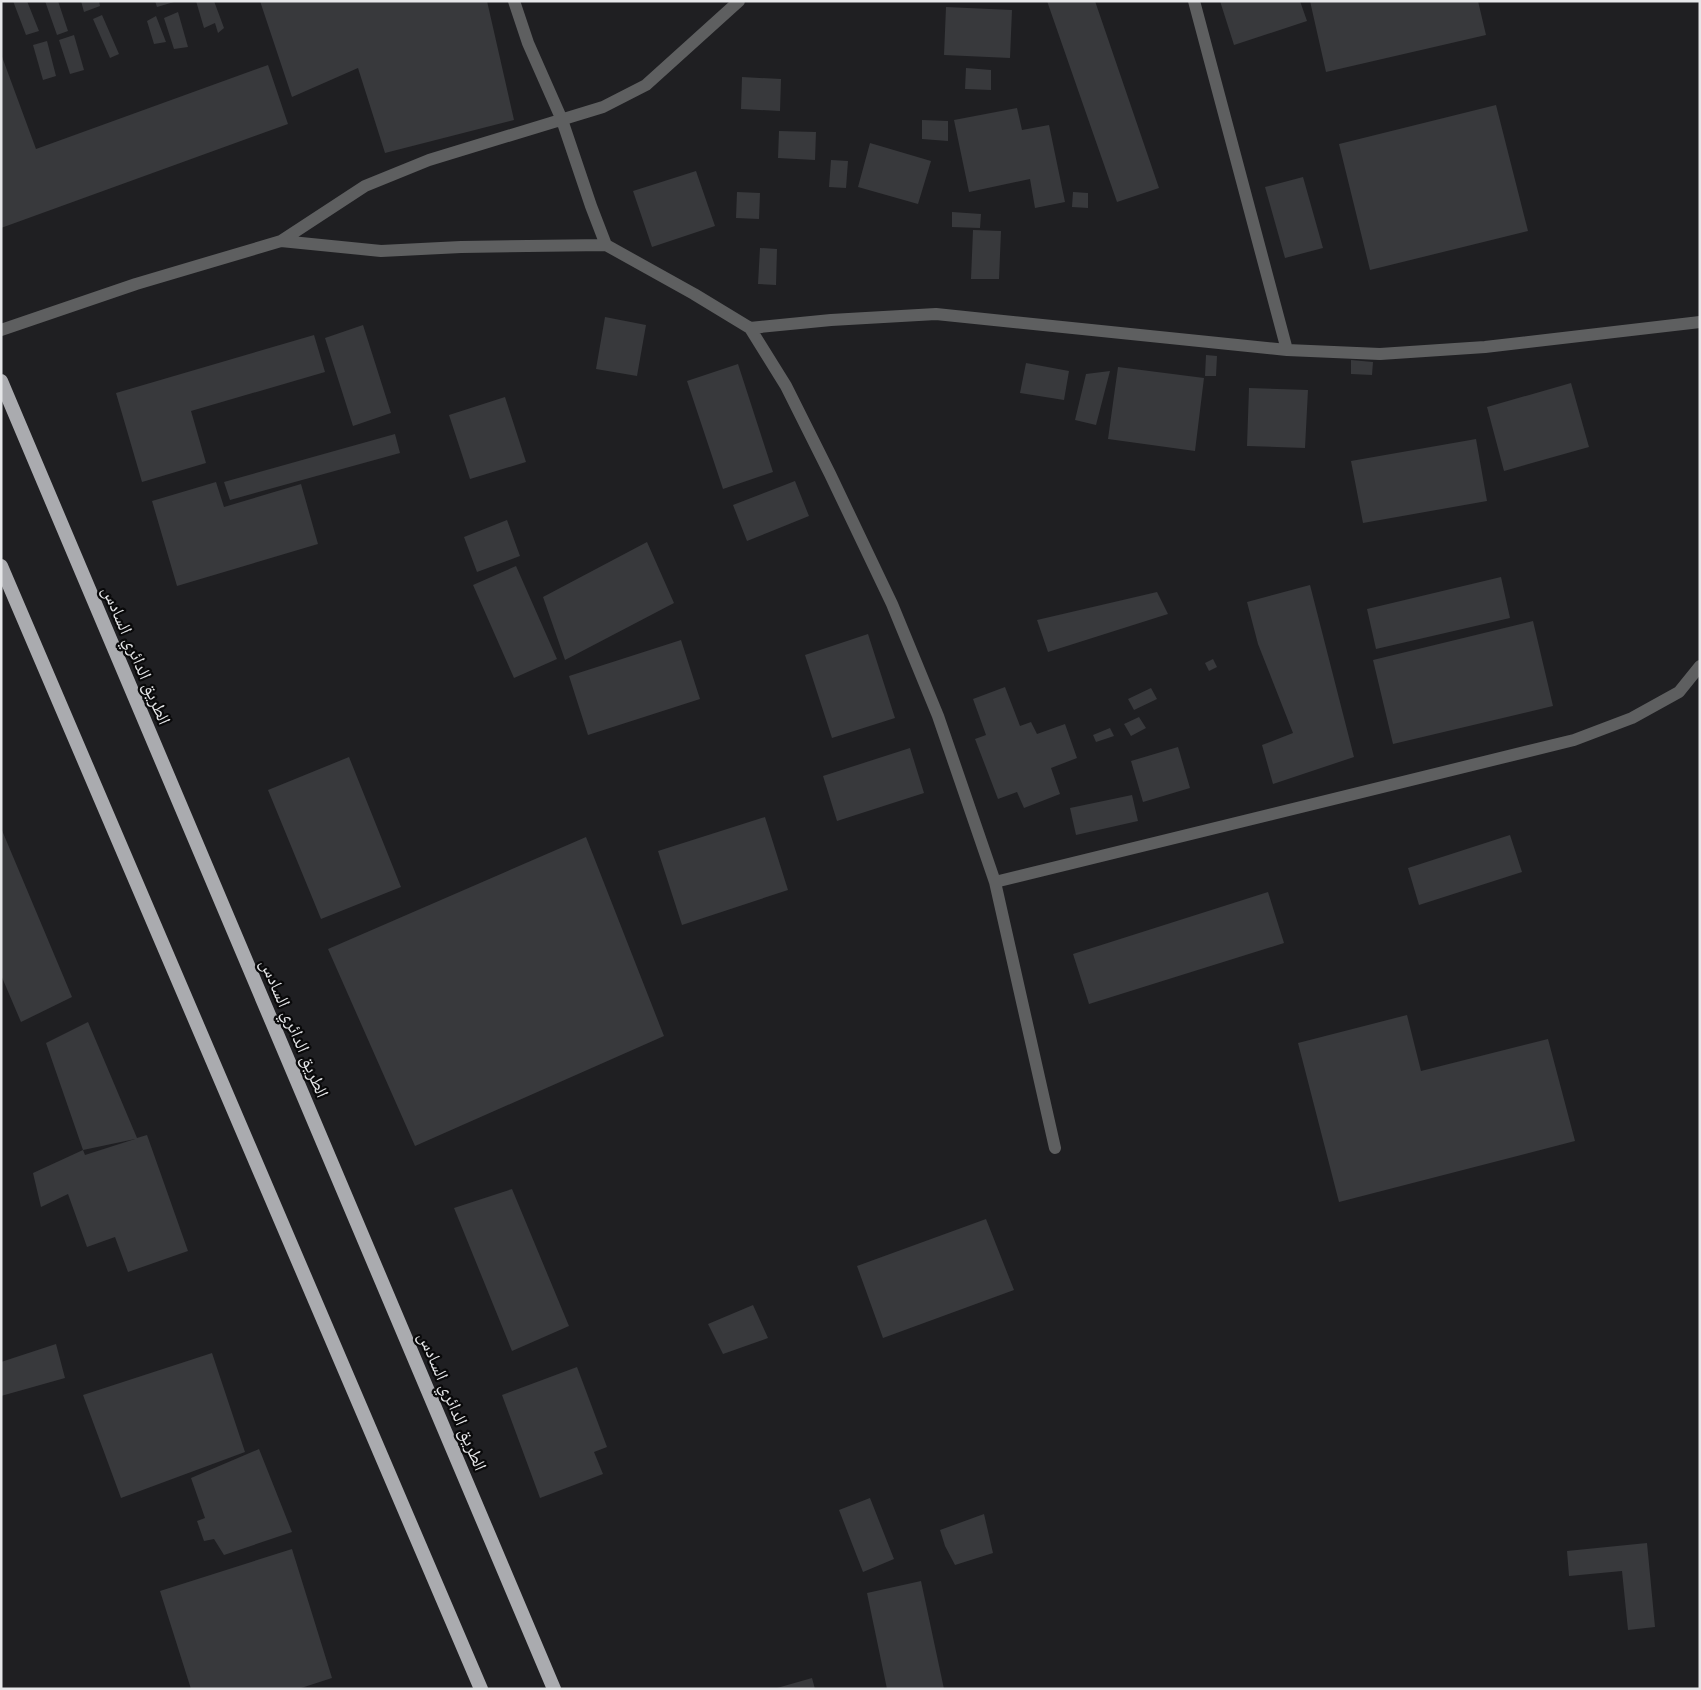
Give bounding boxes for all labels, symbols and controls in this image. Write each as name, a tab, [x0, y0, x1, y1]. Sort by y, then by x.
street label: الطريق الدائري السادس	[94, 582, 177, 729]
street label: الطريق الدائري السادس	[252, 955, 335, 1102]
street label: الطريق الدائري السادس	[410, 1328, 493, 1475]

